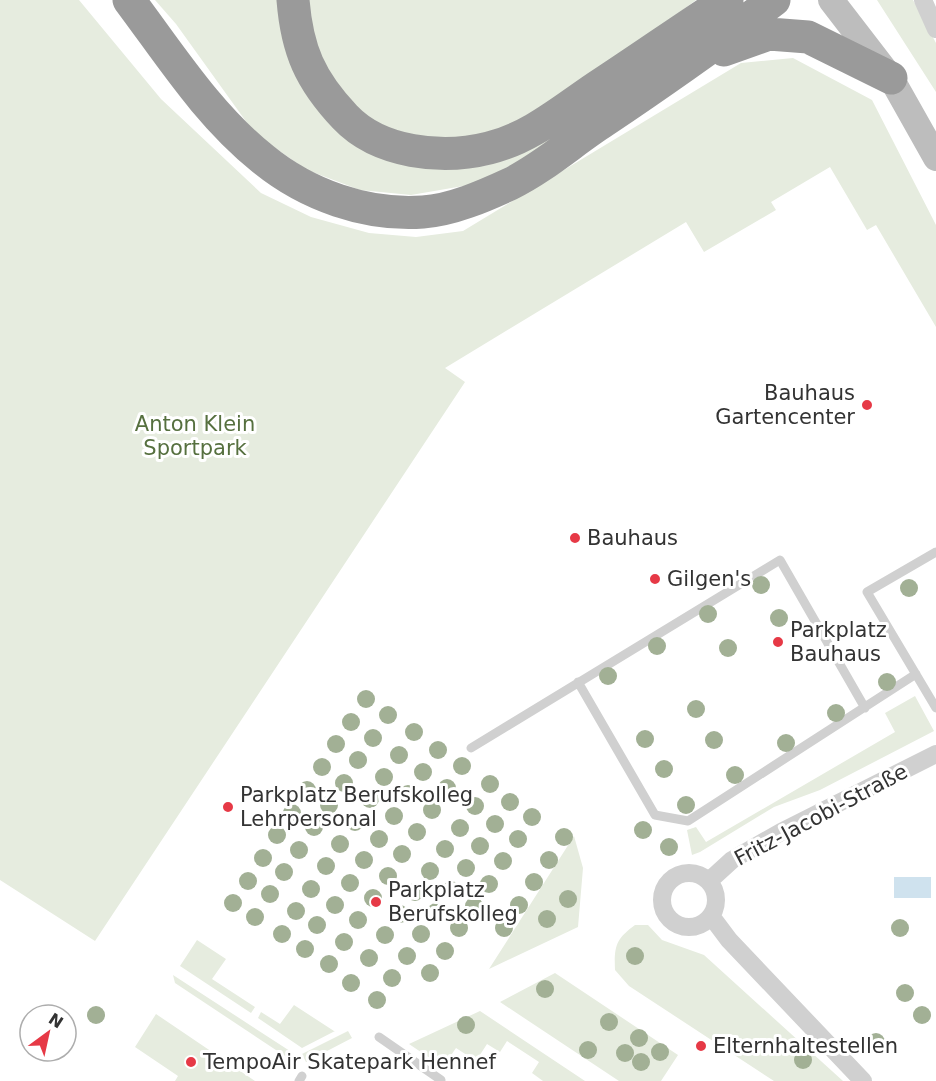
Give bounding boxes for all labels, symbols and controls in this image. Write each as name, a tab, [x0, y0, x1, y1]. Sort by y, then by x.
place label: Bauhaus Gartencenter	[715, 381, 855, 429]
marker: Bauhaus Gartencenter	[860, 398, 874, 412]
park label: Anton Klein Sportpark	[135, 412, 255, 460]
place label: Bauhaus	[587, 526, 678, 550]
marker: Bauhaus	[568, 531, 582, 545]
place label: Gilgen's	[667, 567, 751, 591]
marker: Gilgen's	[648, 572, 662, 586]
place label: Parkplatz Bauhaus	[790, 618, 887, 666]
marker: Parkplatz Bauhaus	[771, 635, 785, 649]
street label: Fritz-Jacobi-Straße	[730, 759, 912, 871]
place label: Parkplatz Berufskolleg Lehrpersonal	[240, 783, 473, 831]
marker: Parkplatz Berufskolleg Lehrpersonal	[221, 800, 235, 814]
place label: Parkplatz Berufskolleg	[388, 878, 518, 926]
marker: Parkplatz Berufskolleg	[369, 895, 383, 909]
north arrow	[18, 1003, 78, 1063]
text: N	[45, 1009, 67, 1032]
place label: Elternhaltestellen	[713, 1034, 898, 1058]
marker: Elternhaltestellen	[694, 1039, 708, 1053]
place label: TempoAir Skatepark Hennef	[202, 1050, 496, 1074]
marker: TempoAir Skatepark Hennef	[184, 1055, 198, 1069]

